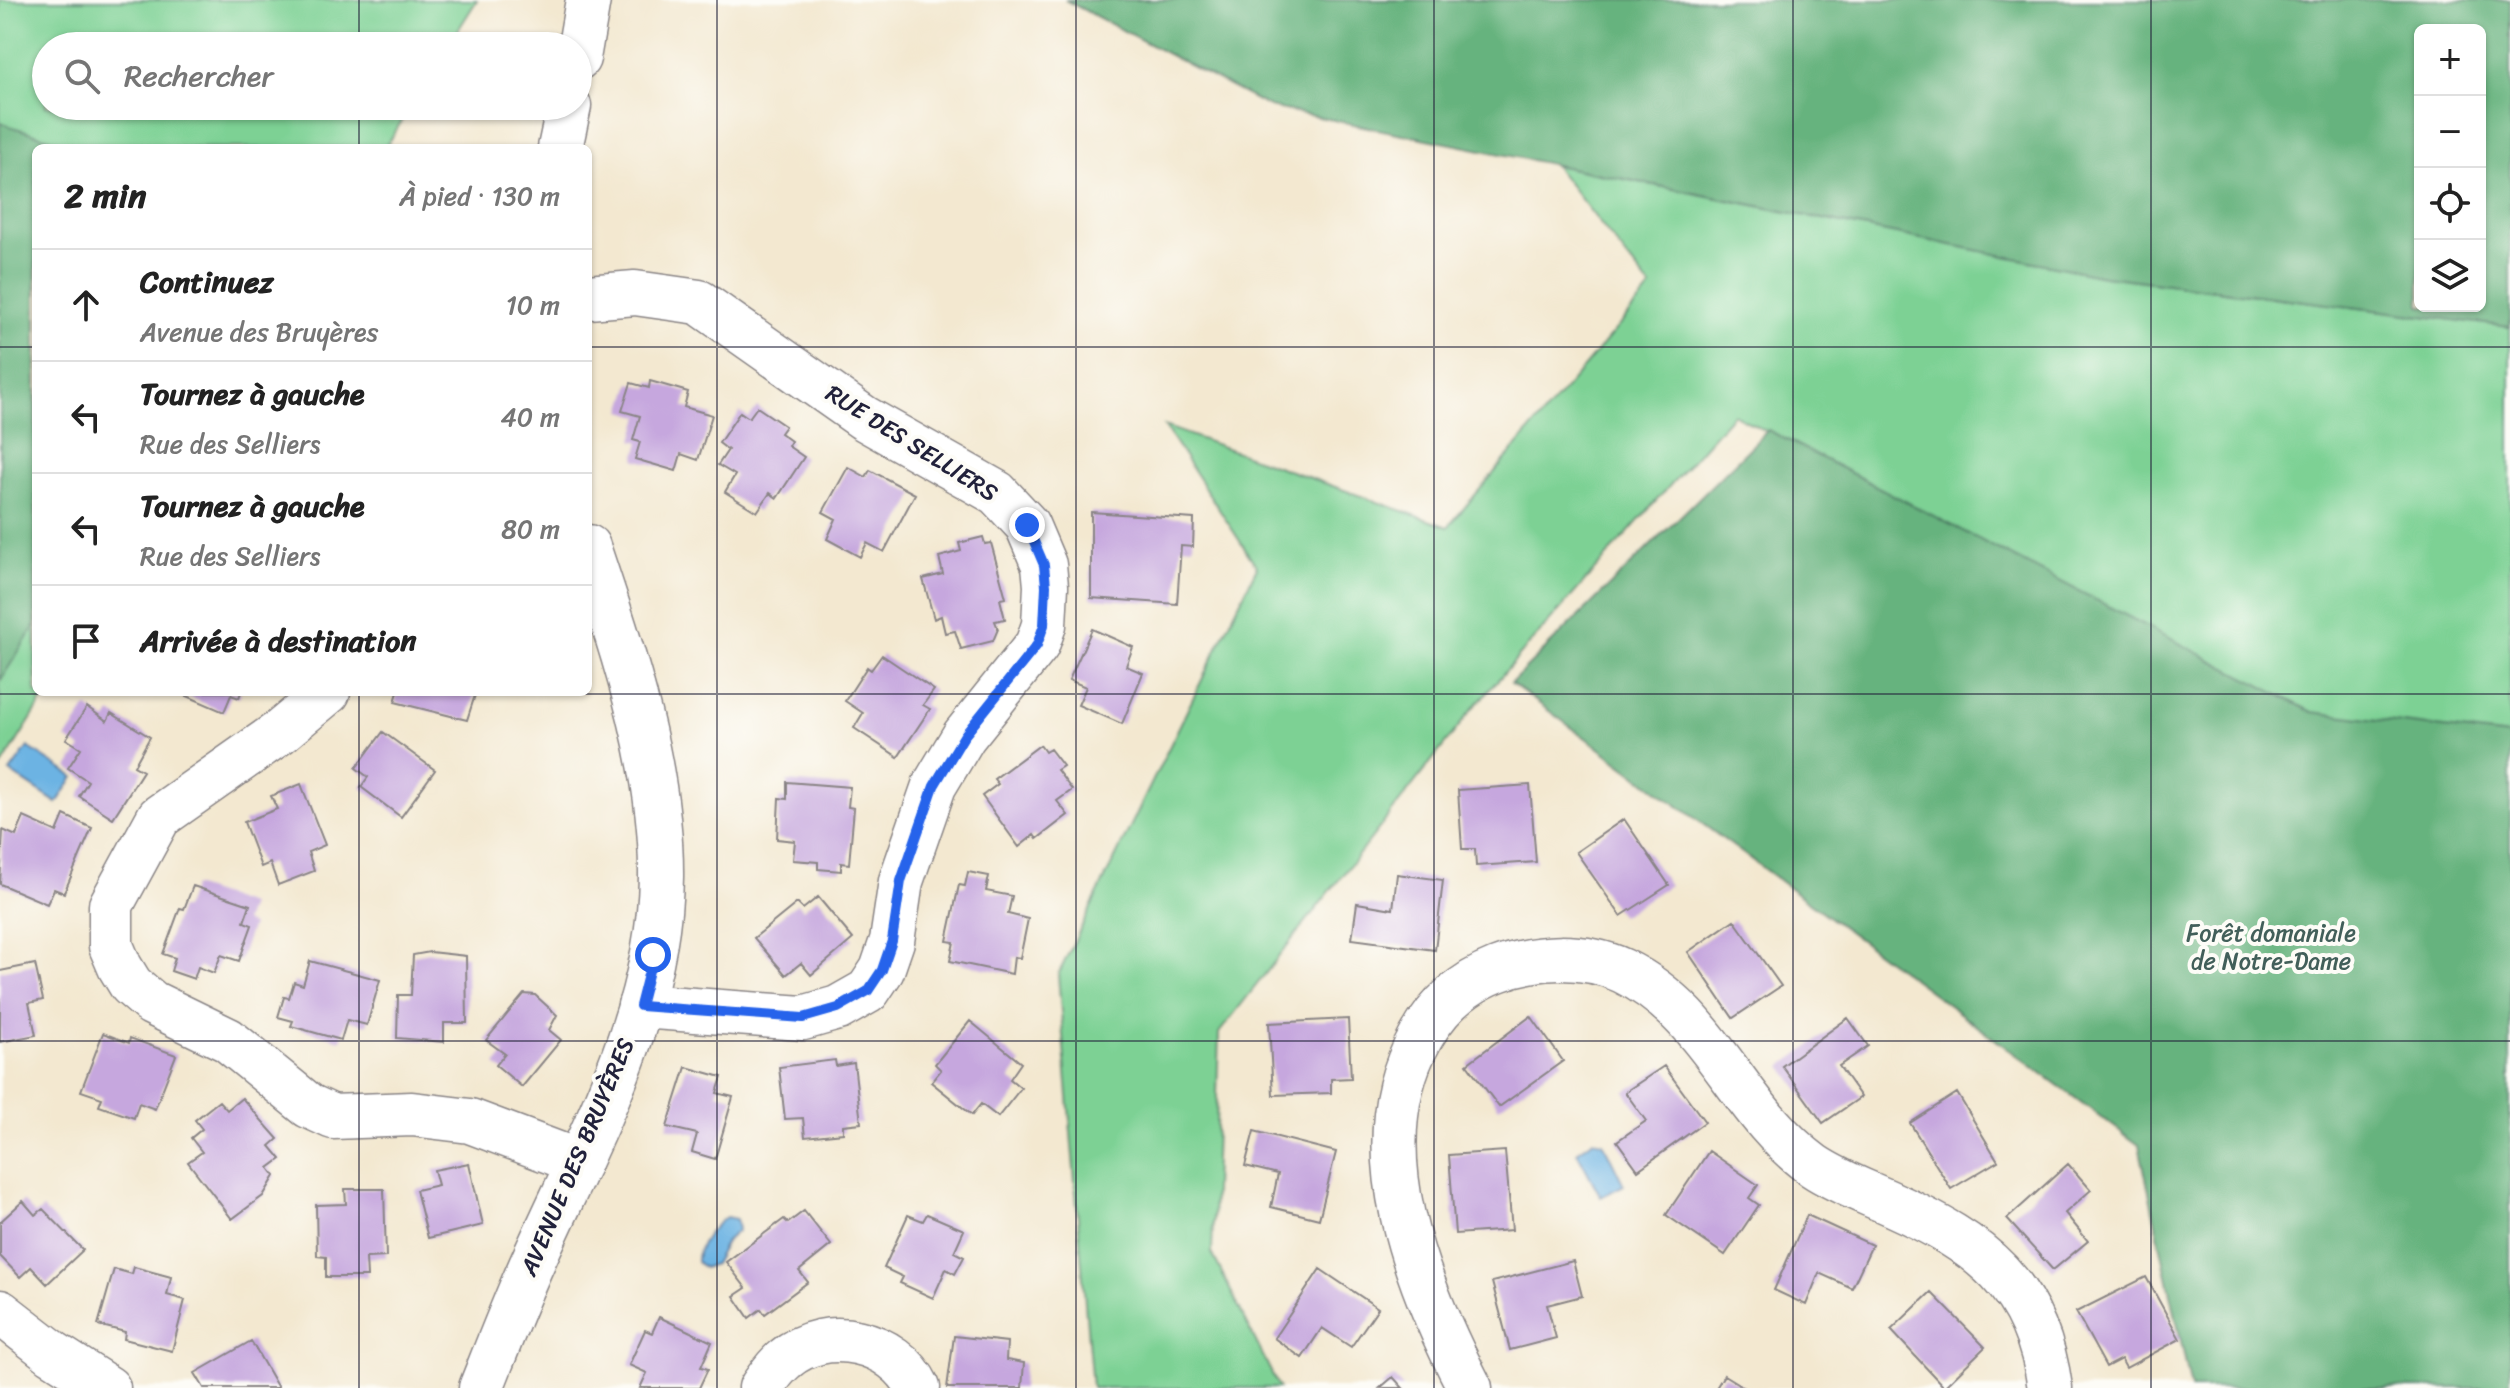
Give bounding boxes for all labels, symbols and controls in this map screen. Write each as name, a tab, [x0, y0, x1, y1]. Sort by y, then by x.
map controls	[2414, 24, 2486, 312]
button: +	[2414, 24, 2486, 96]
search box	[32, 32, 592, 120]
text: Rechercher	[124, 49, 274, 103]
icon: search	[60, 54, 104, 98]
button: −	[2414, 96, 2486, 168]
text: 2 min	[64, 166, 146, 226]
button: locate	[2414, 168, 2486, 240]
text: À pied · 130 m	[399, 173, 560, 219]
button: layers	[2414, 240, 2486, 312]
text: Continuez	[140, 255, 274, 309]
text: 10 m	[506, 282, 560, 328]
icon: ahead	[64, 283, 108, 327]
text: Avenue des Bruyères	[140, 309, 378, 355]
text: Tournez à gauche	[140, 367, 365, 421]
street label: RUE DES SELLIERS	[817, 373, 1007, 513]
text: 40 m	[501, 394, 560, 440]
icon: left	[64, 395, 108, 439]
text: Rue des Selliers	[140, 421, 320, 467]
text: Tournez à gauche	[140, 479, 365, 533]
text: 80 m	[501, 506, 560, 552]
icon: left	[64, 507, 108, 551]
route end	[1009, 507, 1045, 543]
text: Rue des Selliers	[140, 533, 320, 579]
text: Arrivée à destination	[140, 614, 417, 668]
icon: arrive	[64, 619, 108, 663]
park label: Forêt domaniale de Notre-Dame	[2186, 912, 2356, 982]
route start	[635, 937, 671, 973]
street label: AVENUE DES BRUYÈRES	[507, 1031, 646, 1283]

